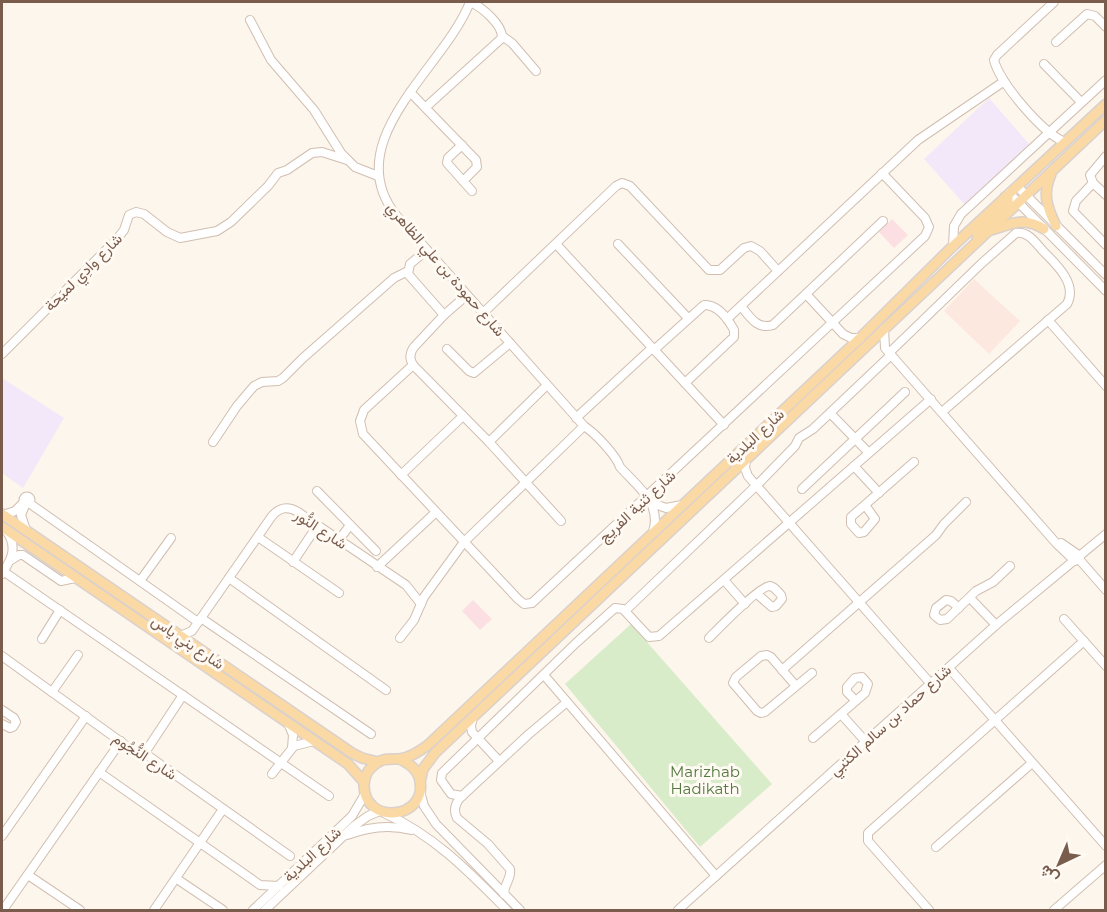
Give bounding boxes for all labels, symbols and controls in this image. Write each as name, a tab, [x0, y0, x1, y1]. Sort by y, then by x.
street label: شارع حمودة بن علي الظاهري	[380, 198, 510, 343]
street label: شارع وادِي لميَحة	[40, 229, 129, 318]
street label: شارع البلدية	[722, 404, 789, 469]
street label: شارع ثنية الفريج	[595, 465, 681, 548]
street label: شارع النُّور	[289, 504, 352, 555]
street label: شارع بني ياس	[146, 611, 228, 677]
street label: شارع حماد بن سالم الكتبي	[825, 660, 958, 783]
street label: شارع النُّجُوم	[108, 727, 181, 786]
park label: Marizhab Hadikath	[670, 762, 740, 798]
street label: شارع البلدية	[279, 822, 346, 887]
north arrow	[1029, 834, 1089, 894]
text: ش	[1035, 861, 1062, 888]

